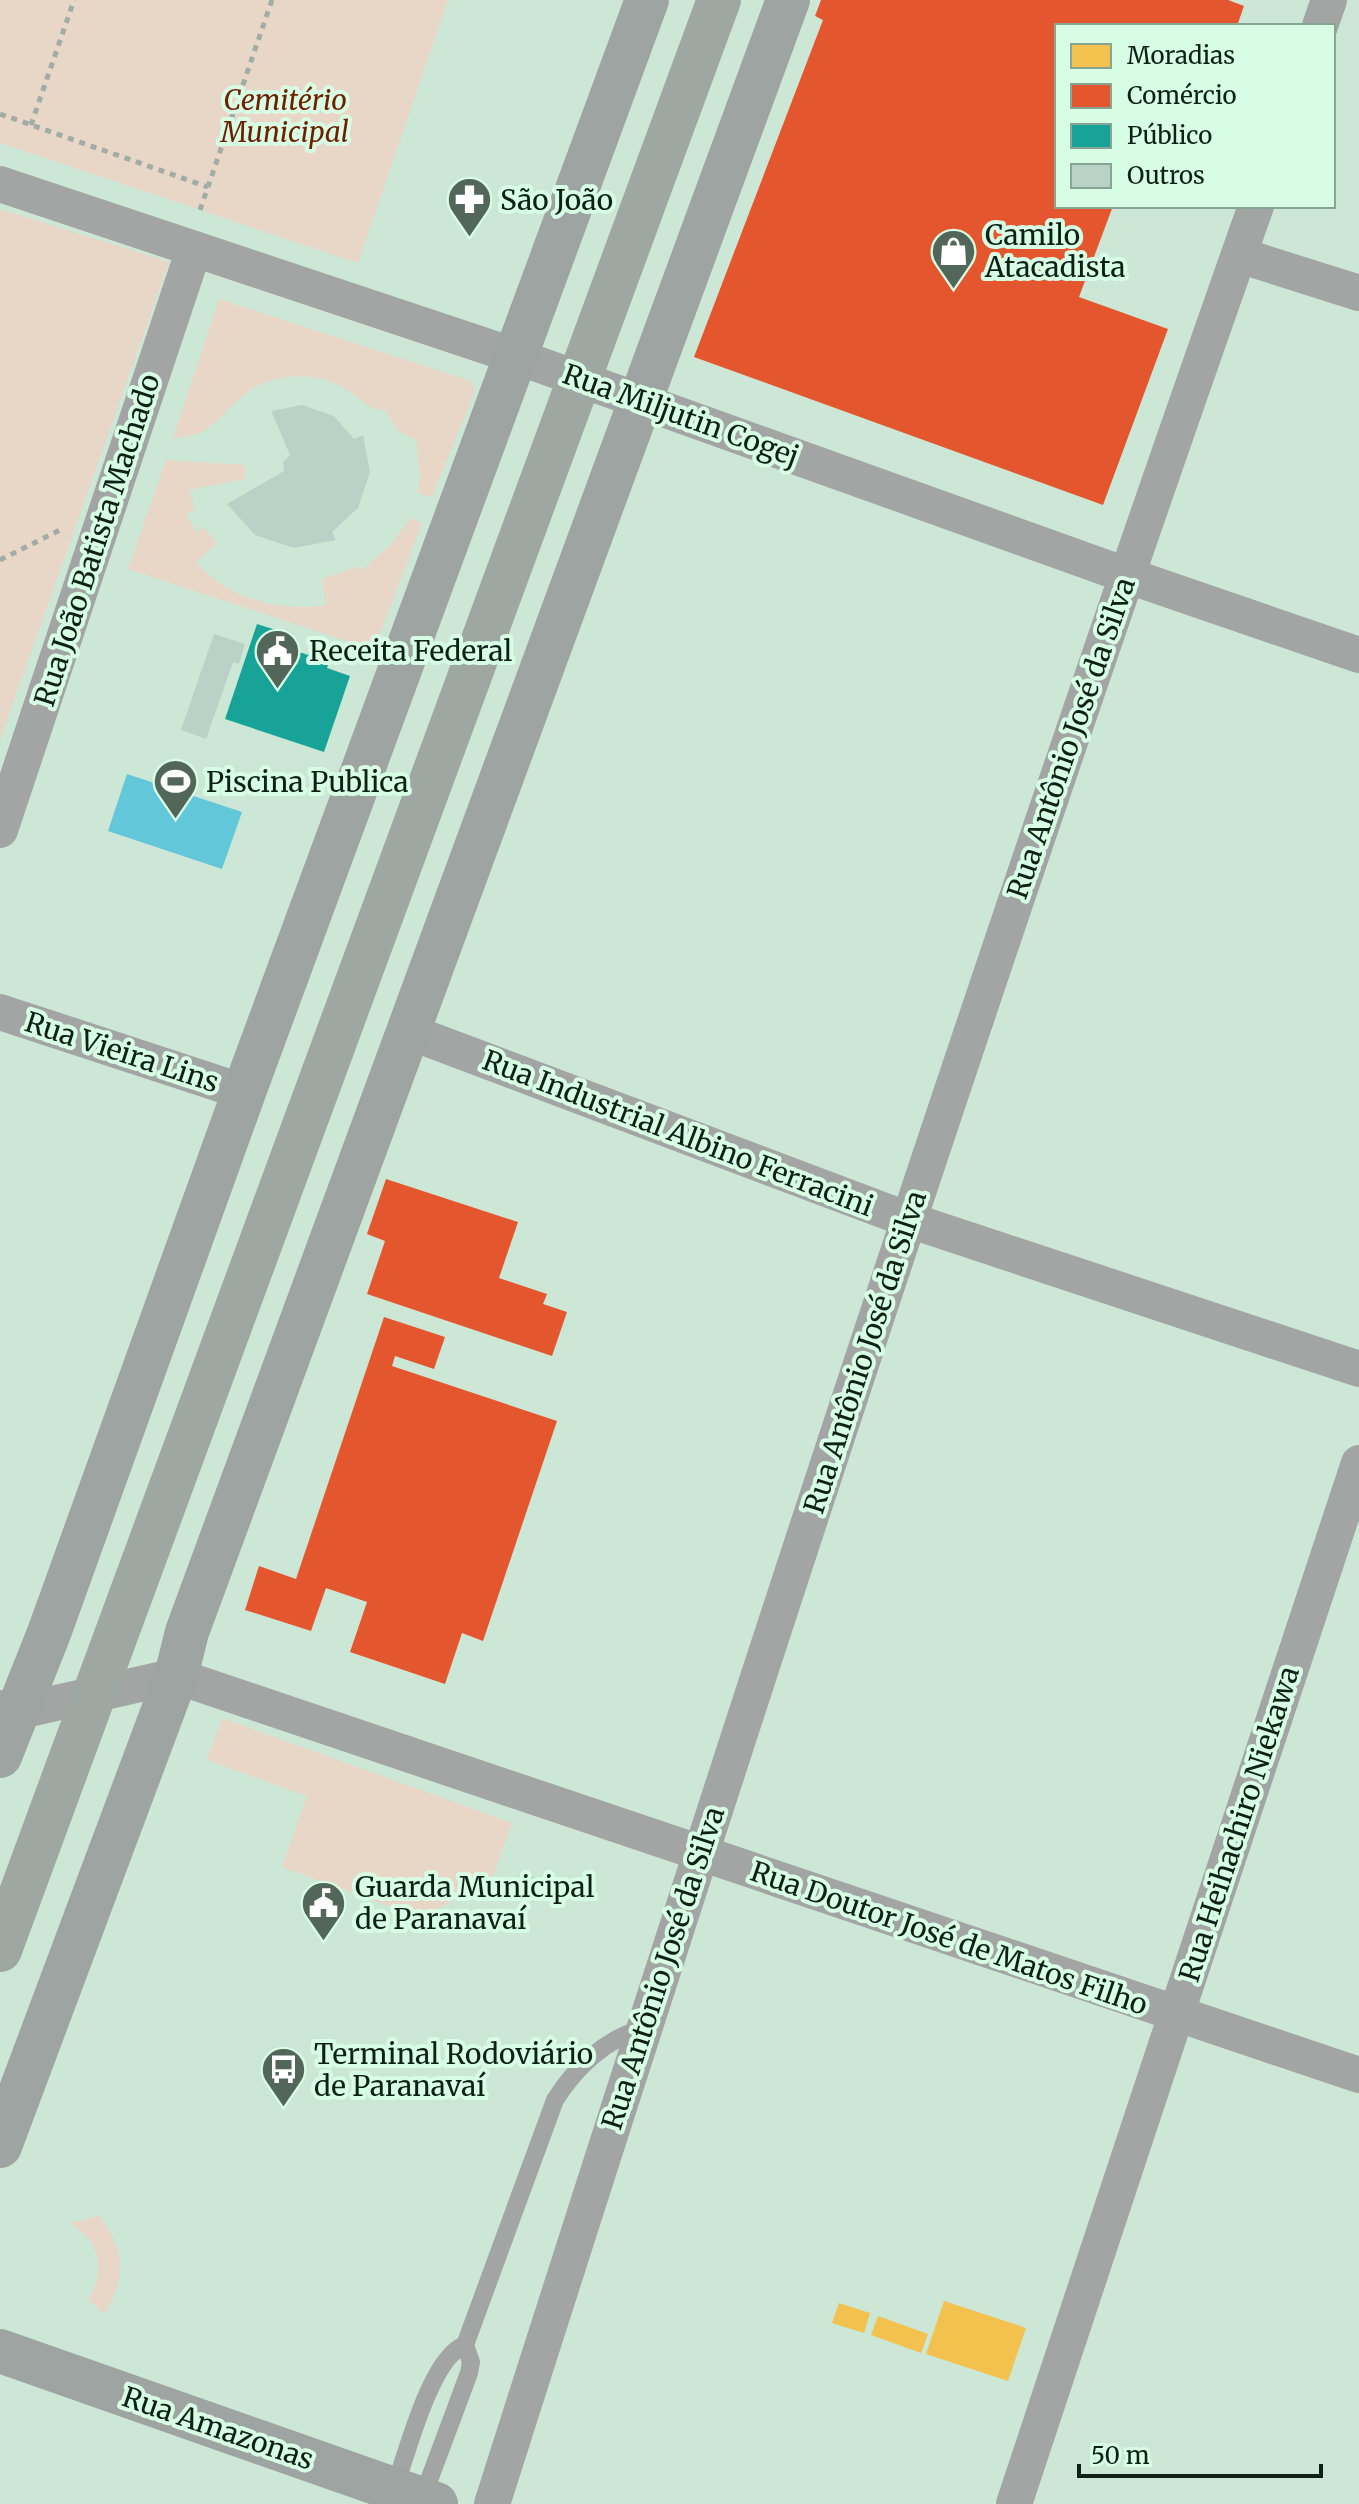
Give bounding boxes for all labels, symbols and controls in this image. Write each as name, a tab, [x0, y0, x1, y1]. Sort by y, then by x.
legend	[1055, 24, 1335, 208]
text: Moradias	[1127, 40, 1235, 71]
text: Comércio	[1127, 80, 1237, 111]
park label: Cemitério Municipal	[220, 82, 349, 150]
text: Público	[1127, 120, 1212, 151]
text: Outros	[1127, 160, 1205, 191]
pharmacy icon: São João	[445, 176, 493, 239]
place label: São João	[500, 182, 613, 218]
place label: Camilo Atacadista	[984, 217, 1126, 285]
shop icon: Camilo Atacadista	[930, 227, 978, 290]
street label: Rua Miljutin Cogej	[558, 356, 804, 474]
street label: Rua João Batista Machado	[26, 369, 168, 711]
street label: Rua Antônio José da Silva	[999, 573, 1143, 903]
public building icon: Receita Federal	[254, 627, 302, 690]
place label: Receita Federal	[309, 633, 513, 669]
sports icon: Piscina Publica	[151, 758, 199, 821]
place label: Piscina Publica	[206, 764, 408, 800]
street label: Rua Vieira Lins	[20, 1004, 224, 1100]
street label: Rua Industrial Albino Ferracini	[478, 1042, 878, 1224]
street label: Rua Antônio José da Silva	[796, 1186, 934, 1518]
street label: Rua Heihachiro Niekawa	[1171, 1662, 1307, 1986]
street label: Rua Antônio José da Silva	[594, 1802, 732, 2134]
street label: Rua Doutor José de Matos Filho	[746, 1853, 1152, 2023]
place label: Guarda Municipal de Paranavaí	[355, 1869, 595, 1937]
public building icon: Guarda Municipal de Paranavaí	[300, 1879, 348, 1942]
place label: Terminal Rodoviário de Paranavaí	[314, 2036, 593, 2104]
bus stop icon: Terminal Rodoviário de Paranavaí	[259, 2046, 307, 2109]
street label: Rua Amazonas	[118, 2378, 318, 2478]
scale bar	[1079, 2428, 1321, 2478]
text: 50 m	[1091, 2440, 1150, 2471]

